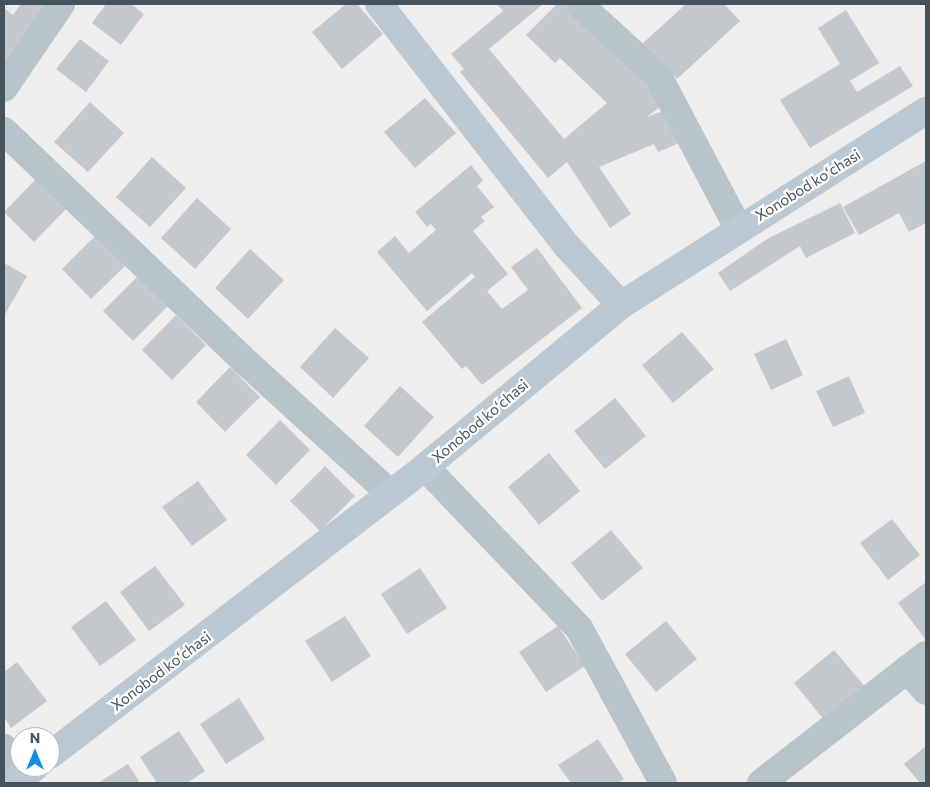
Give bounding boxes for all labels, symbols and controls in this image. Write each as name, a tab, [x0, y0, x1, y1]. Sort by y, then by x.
street label: Xonobod koʻchasi	[752, 145, 864, 225]
street label: Xonobod koʻchasi	[428, 375, 532, 467]
street label: Xonobod koʻchasi	[108, 628, 214, 714]
north arrow	[10, 727, 60, 777]
text: N	[30, 729, 40, 746]

